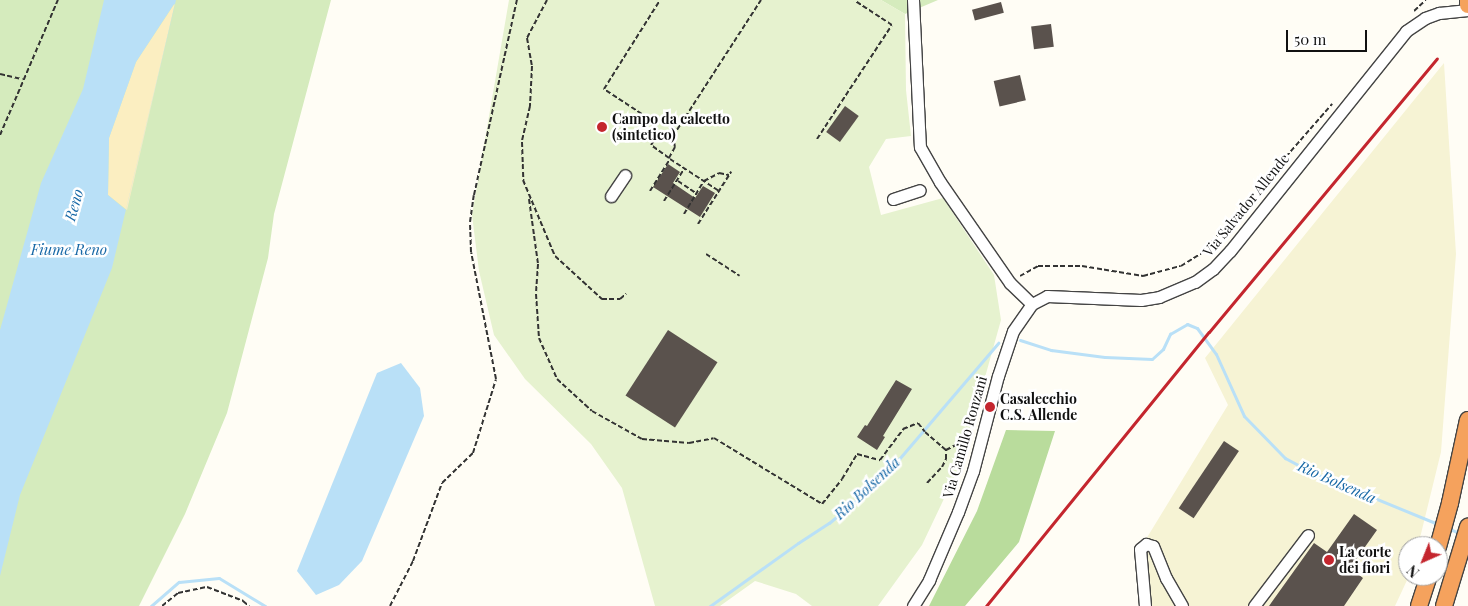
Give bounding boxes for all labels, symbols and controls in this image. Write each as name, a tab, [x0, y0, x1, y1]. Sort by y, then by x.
scale bar	[1288, 20, 1369, 52]
text: 50 m	[1294, 29, 1326, 49]
place label: Campo da calcetto (sintetico)	[612, 111, 730, 144]
marker: Campo da calcetto (sintetico)	[596, 121, 608, 133]
street label: Via Salvador Allende	[1199, 150, 1293, 260]
water label: Reno	[61, 187, 87, 223]
water label: Fiume Reno	[31, 241, 107, 259]
street label: Via Camillo Ronzani	[940, 374, 990, 500]
place label: Casalecchio C.S. Allende	[1000, 391, 1078, 424]
marker: Casalecchio C.S. Allende	[984, 401, 996, 413]
water label: Rio Bolsenda	[830, 453, 904, 523]
water label: Rio Bolsenda	[1295, 457, 1379, 507]
north arrow	[1398, 536, 1448, 586]
place label: La corte dei fiori	[1339, 544, 1391, 576]
marker: La corte dei fiori	[1323, 554, 1335, 566]
text: N	[1403, 561, 1423, 582]

